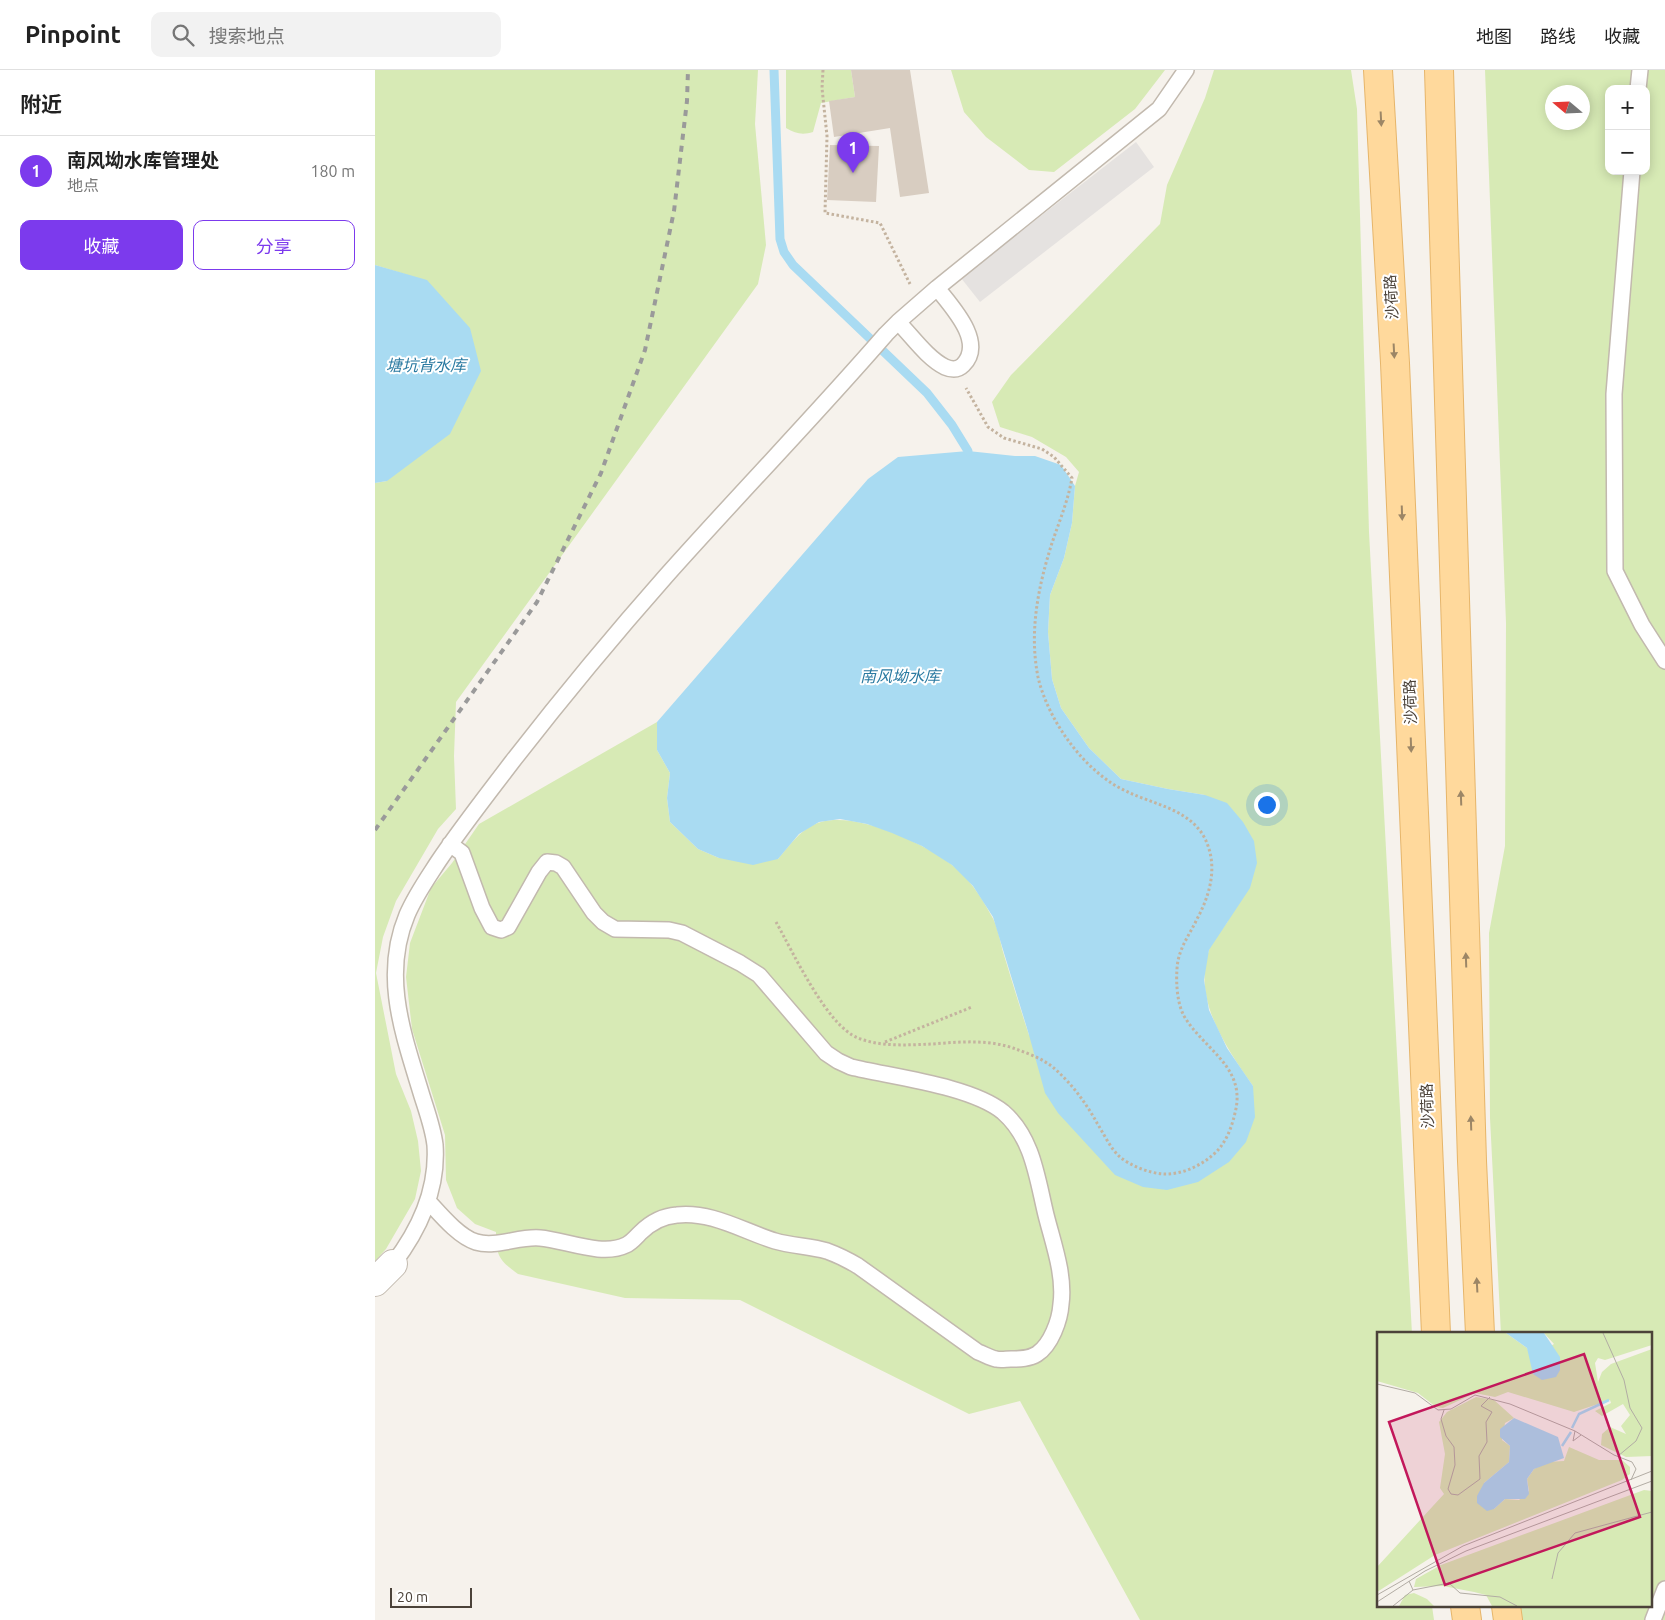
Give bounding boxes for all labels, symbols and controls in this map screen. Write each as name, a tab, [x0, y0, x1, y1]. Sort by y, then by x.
search box	[151, 12, 501, 57]
text: Pinpoint	[25, 21, 121, 48]
icon: search	[169, 21, 197, 49]
text: 搜索地点	[209, 25, 285, 47]
text: 地图	[1476, 26, 1512, 46]
text: 路线	[1540, 26, 1576, 46]
text: 收藏	[1604, 26, 1640, 46]
north arrow	[1545, 85, 1590, 130]
map controls	[1605, 85, 1650, 175]
button: +	[1605, 85, 1650, 130]
text: 附近	[20, 92, 62, 116]
one-way arrow	[1377, 111, 1385, 127]
button: −	[1605, 130, 1650, 175]
pin: 1	[837, 132, 869, 173]
text: 南风坳水库管理处	[67, 149, 219, 171]
text: 1	[31, 162, 41, 180]
text: 180 m	[310, 162, 355, 180]
text: 地点	[67, 176, 99, 194]
button: 收藏	[20, 220, 183, 270]
button: 分享	[193, 220, 355, 270]
street label: 沙荷路	[1381, 274, 1401, 320]
one-way arrow	[1391, 343, 1399, 359]
water label: 塘坑背水库	[386, 356, 469, 374]
one-way arrow	[1398, 505, 1406, 521]
water label: 南风坳水库	[860, 667, 943, 685]
street label: 沙荷路	[1401, 679, 1419, 725]
one-way arrow	[1408, 738, 1416, 754]
one-way arrow	[1456, 790, 1464, 806]
your location	[1254, 792, 1280, 818]
one-way arrow	[1461, 952, 1469, 968]
street label: 沙荷路	[1418, 1083, 1436, 1129]
one-way arrow	[1466, 1114, 1474, 1130]
one-way arrow	[1473, 1277, 1481, 1293]
inset map	[1377, 1332, 1653, 1608]
scale bar	[390, 1585, 473, 1608]
text: 20 m	[397, 1589, 428, 1605]

